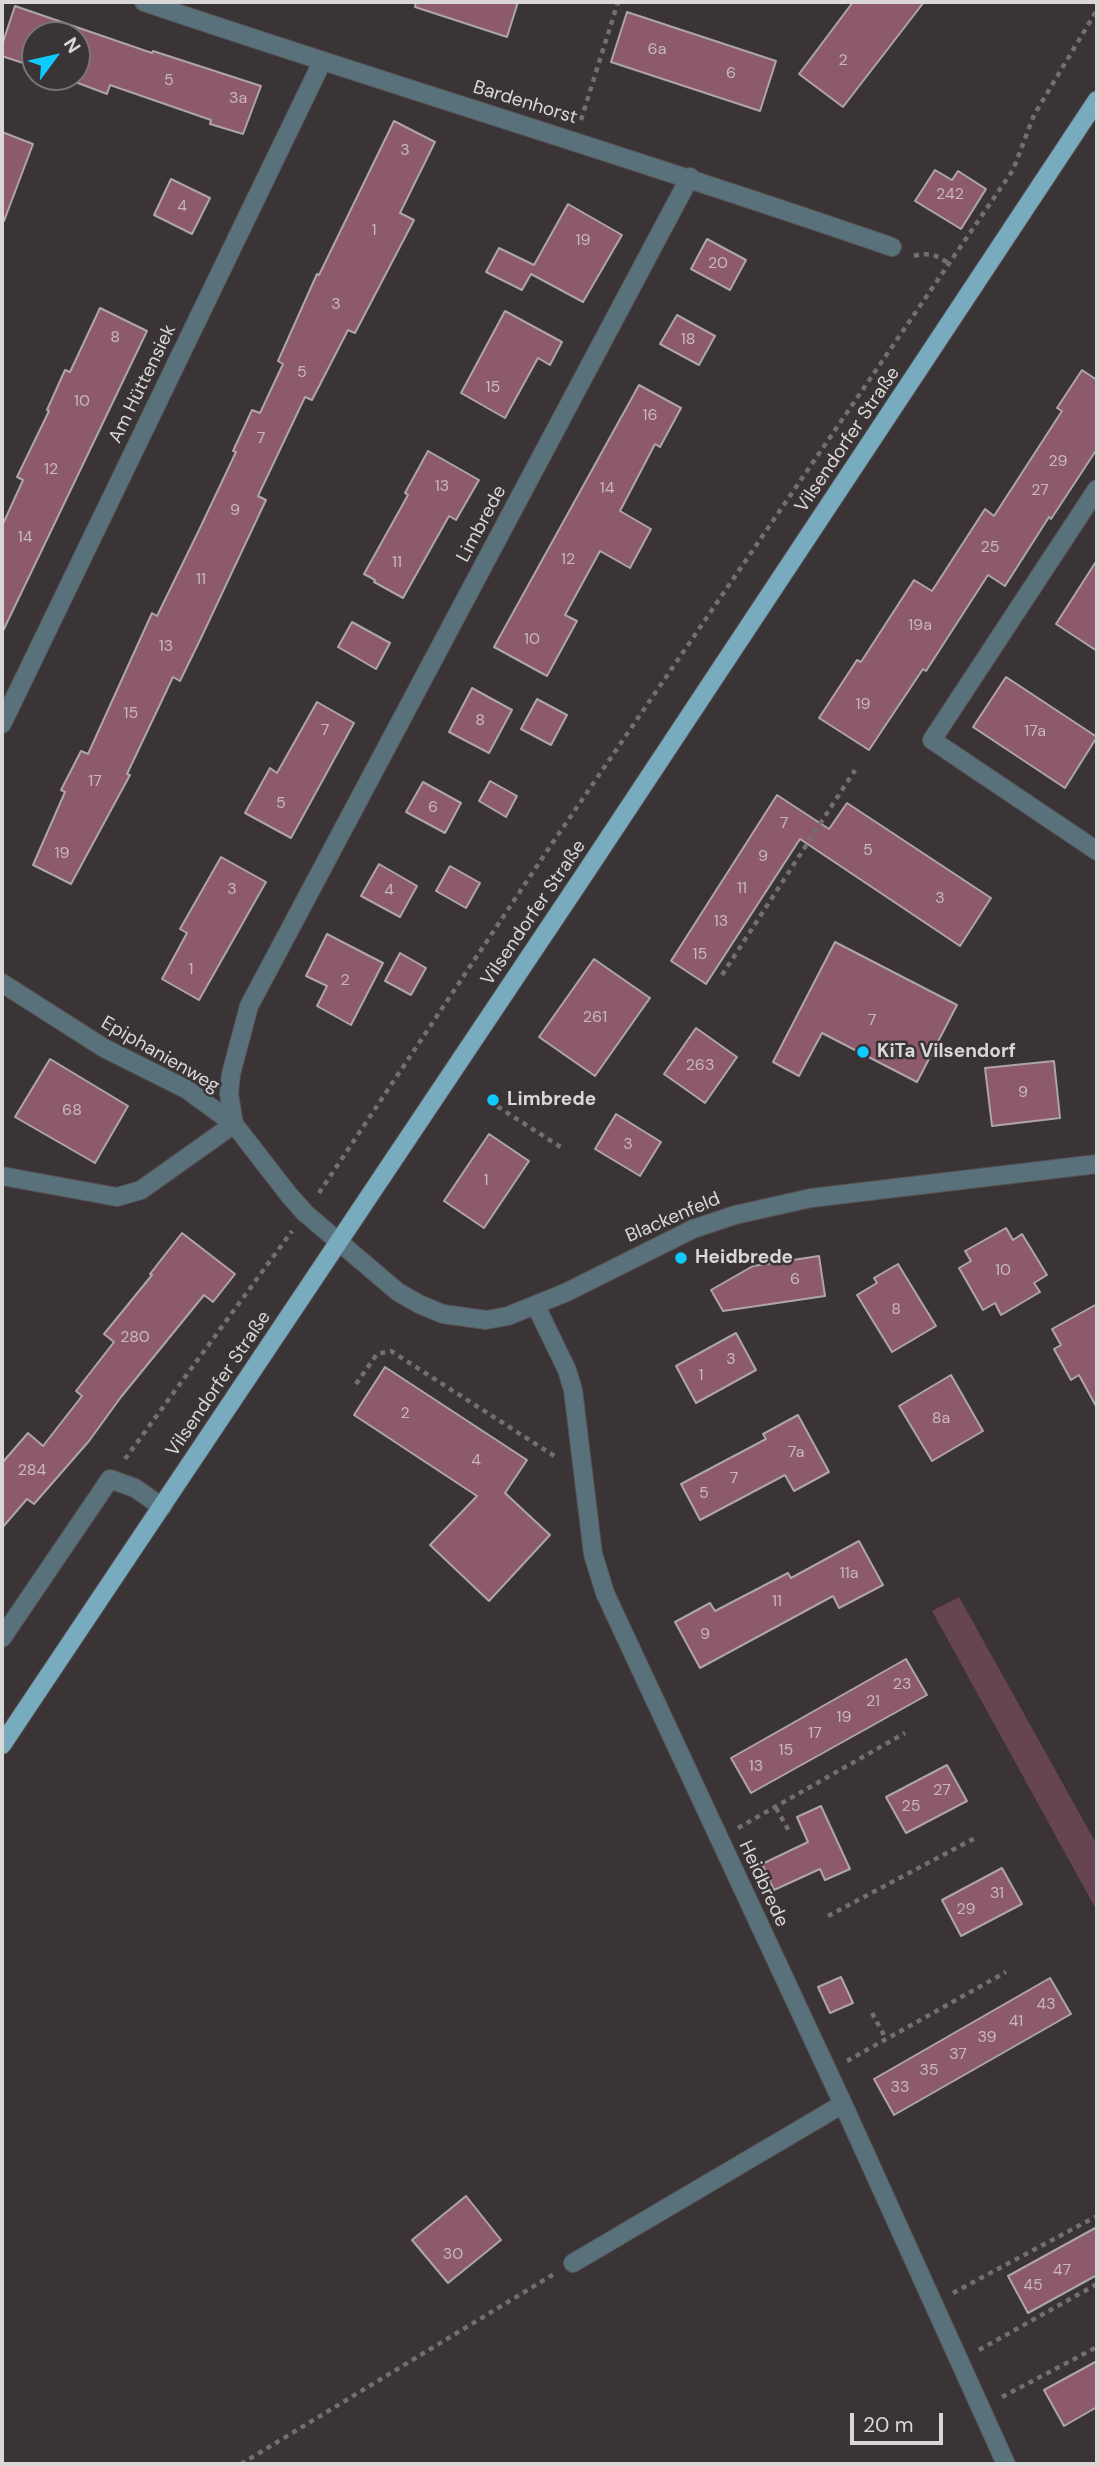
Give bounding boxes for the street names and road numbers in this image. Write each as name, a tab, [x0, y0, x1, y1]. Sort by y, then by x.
street label: Bardenhorst	[470, 76, 580, 130]
street label: Am Hüttensiek	[104, 321, 182, 447]
street label: Vilsendorfer Straße	[791, 363, 905, 517]
street label: Limbrede	[452, 482, 512, 566]
street label: Vilsendorfer Straße	[477, 836, 591, 990]
street label: Epiphanienweg	[97, 1012, 223, 1098]
street label: Blackenfeld	[622, 1188, 724, 1248]
street label: Vilsendorfer Straße	[162, 1307, 276, 1461]
street label: Heidbrede	[733, 1837, 793, 1931]

